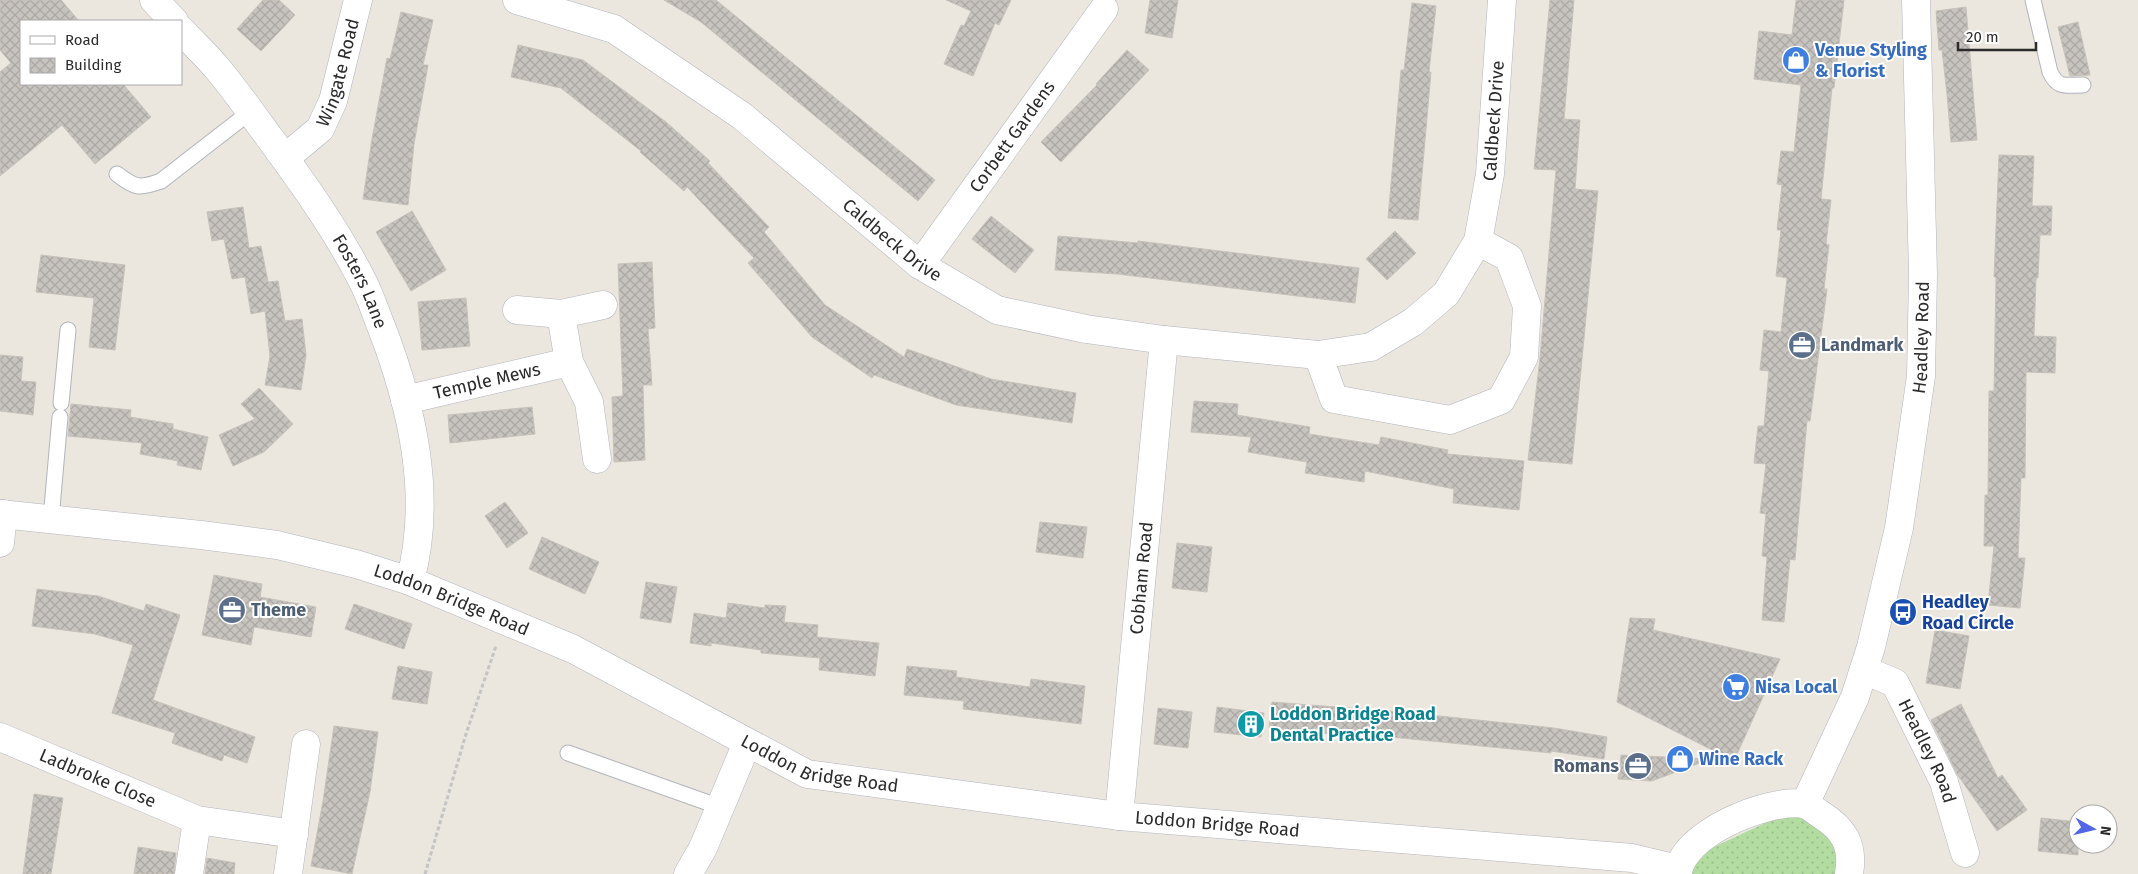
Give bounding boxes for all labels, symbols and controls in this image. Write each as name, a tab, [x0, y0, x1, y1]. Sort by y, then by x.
street label: Wingate Road	[312, 16, 364, 130]
legend	[20, 20, 182, 85]
scale bar	[1958, 20, 2036, 52]
text: 20 m	[1966, 28, 1999, 46]
text: Road	[65, 31, 100, 49]
place label: Venue Styling & Florist	[1814, 39, 1927, 82]
shop icon: Venue Styling & Florist	[1781, 45, 1811, 75]
text: Building	[65, 56, 121, 74]
street label: Caldbeck Drive	[1478, 60, 1509, 183]
street label: Corbett Gardens	[965, 76, 1060, 197]
street label: Caldbeck Drive	[838, 194, 946, 286]
street label: Fosters Lane	[328, 230, 392, 332]
street label: Headley Road	[1908, 281, 1934, 395]
office icon: Landmark	[1787, 330, 1817, 360]
place label: Landmark	[1821, 334, 1904, 356]
street label: Temple Mews	[431, 358, 543, 404]
street label: Cobham Road	[1125, 521, 1158, 635]
street label: Loddon Bridge Road	[371, 559, 532, 640]
place label: Headley Road Circle	[1922, 591, 2014, 634]
office icon: Theme	[217, 595, 247, 625]
bus stop icon: Headley Road Circle	[1888, 597, 1918, 627]
place label: Theme	[251, 599, 306, 621]
supermarket icon: Nisa Local	[1721, 672, 1751, 702]
place label: Nisa Local	[1755, 676, 1838, 698]
street label: Headley Road	[1894, 695, 1961, 805]
place label: Loddon Bridge Road Dental Practice	[1270, 703, 1436, 746]
building icon: Loddon Bridge Road Dental Practice	[1236, 709, 1266, 739]
street label: Loddon Bridge Road	[737, 730, 900, 797]
street label: Ladbroke Close	[36, 744, 159, 812]
shop icon: Wine Rack	[1665, 744, 1695, 774]
place label: Wine Rack	[1699, 748, 1784, 770]
office icon: Romans	[1623, 751, 1653, 781]
place label: Romans	[1553, 755, 1619, 777]
north arrow	[2068, 804, 2118, 854]
street label: Loddon Bridge Road	[1134, 806, 1301, 842]
text: N	[2096, 825, 2114, 837]

